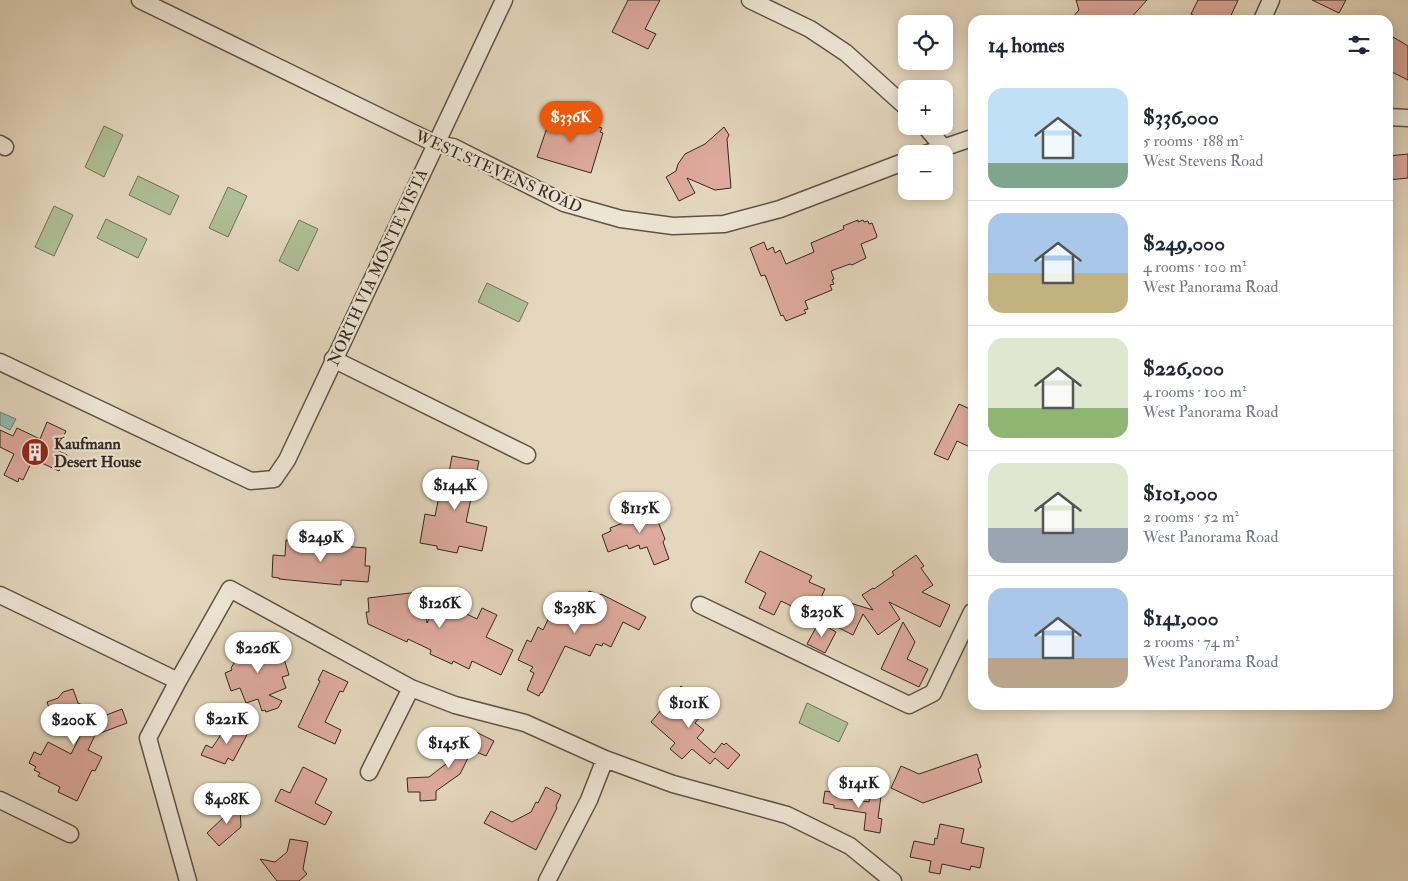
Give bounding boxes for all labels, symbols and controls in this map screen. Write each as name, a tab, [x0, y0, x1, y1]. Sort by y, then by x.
map controls	[898, 15, 953, 200]
button: locate	[898, 15, 953, 70]
icon: filters	[1345, 31, 1373, 59]
text: 14 homes	[988, 32, 1065, 59]
button: +	[898, 80, 953, 135]
pin: $336K	[536, 100, 606, 143]
text: $336,000	[1143, 104, 1219, 131]
text: $336K	[551, 107, 591, 127]
icon: home	[1028, 108, 1088, 168]
street label: WEST STEVENS ROAD	[411, 126, 585, 218]
text: 5 rooms · 188 m²	[1143, 131, 1244, 151]
button: −	[898, 145, 953, 200]
text: West Stevens Road	[1143, 151, 1263, 171]
street label: NORTH VIA MONTE VISTA	[323, 166, 432, 369]
text: $249,000	[1143, 230, 1225, 257]
icon: home	[1028, 233, 1088, 293]
text: 4 rooms · 100 m²	[1143, 257, 1246, 277]
text: West Panorama Road	[1143, 277, 1278, 297]
text: $226,000	[1143, 355, 1224, 382]
icon: home	[1028, 358, 1088, 418]
text: 4 rooms · 100 m²	[1143, 382, 1246, 402]
text: West Panorama Road	[1143, 402, 1278, 422]
place label: Kaufmann Desert House	[54, 434, 142, 472]
building icon: Kaufmann Desert House	[20, 437, 50, 467]
pin: $144K	[420, 468, 490, 511]
text: $144K	[433, 475, 477, 495]
text: $101,000	[1143, 480, 1218, 507]
icon: home	[1028, 483, 1088, 543]
pin: $115K	[605, 492, 675, 534]
text: $115K	[621, 498, 659, 518]
text: 2 rooms · 52 m²	[1143, 507, 1239, 527]
pin: $249K	[286, 520, 356, 563]
text: $249K	[298, 527, 344, 547]
text: West Panorama Road	[1143, 527, 1278, 547]
pin: $126K	[405, 586, 475, 629]
pin: $238K	[540, 592, 610, 634]
text: $126K	[419, 593, 461, 613]
pin: $230K	[787, 596, 857, 638]
text: $238K	[554, 598, 596, 618]
text: $230K	[801, 602, 843, 622]
text: $141,000	[1143, 605, 1219, 632]
icon: home	[1028, 608, 1088, 668]
pin: $226K	[223, 632, 293, 674]
text: 2 rooms · 74 m²	[1143, 632, 1239, 652]
text: $226K	[236, 638, 280, 658]
text: West Panorama Road	[1143, 652, 1278, 672]
pin: $101K	[654, 686, 724, 729]
text: $101K	[669, 693, 709, 713]
pin: $221K	[192, 702, 262, 745]
pin: $200K	[39, 704, 109, 746]
text: $221K	[206, 709, 248, 729]
text: $200K	[52, 710, 96, 730]
pin: $145K	[414, 726, 484, 769]
text: $145K	[428, 733, 470, 753]
pin: $141K	[824, 766, 894, 809]
text: $141K	[839, 773, 879, 793]
pin: $408K	[192, 782, 262, 825]
text: $408K	[205, 789, 249, 809]

